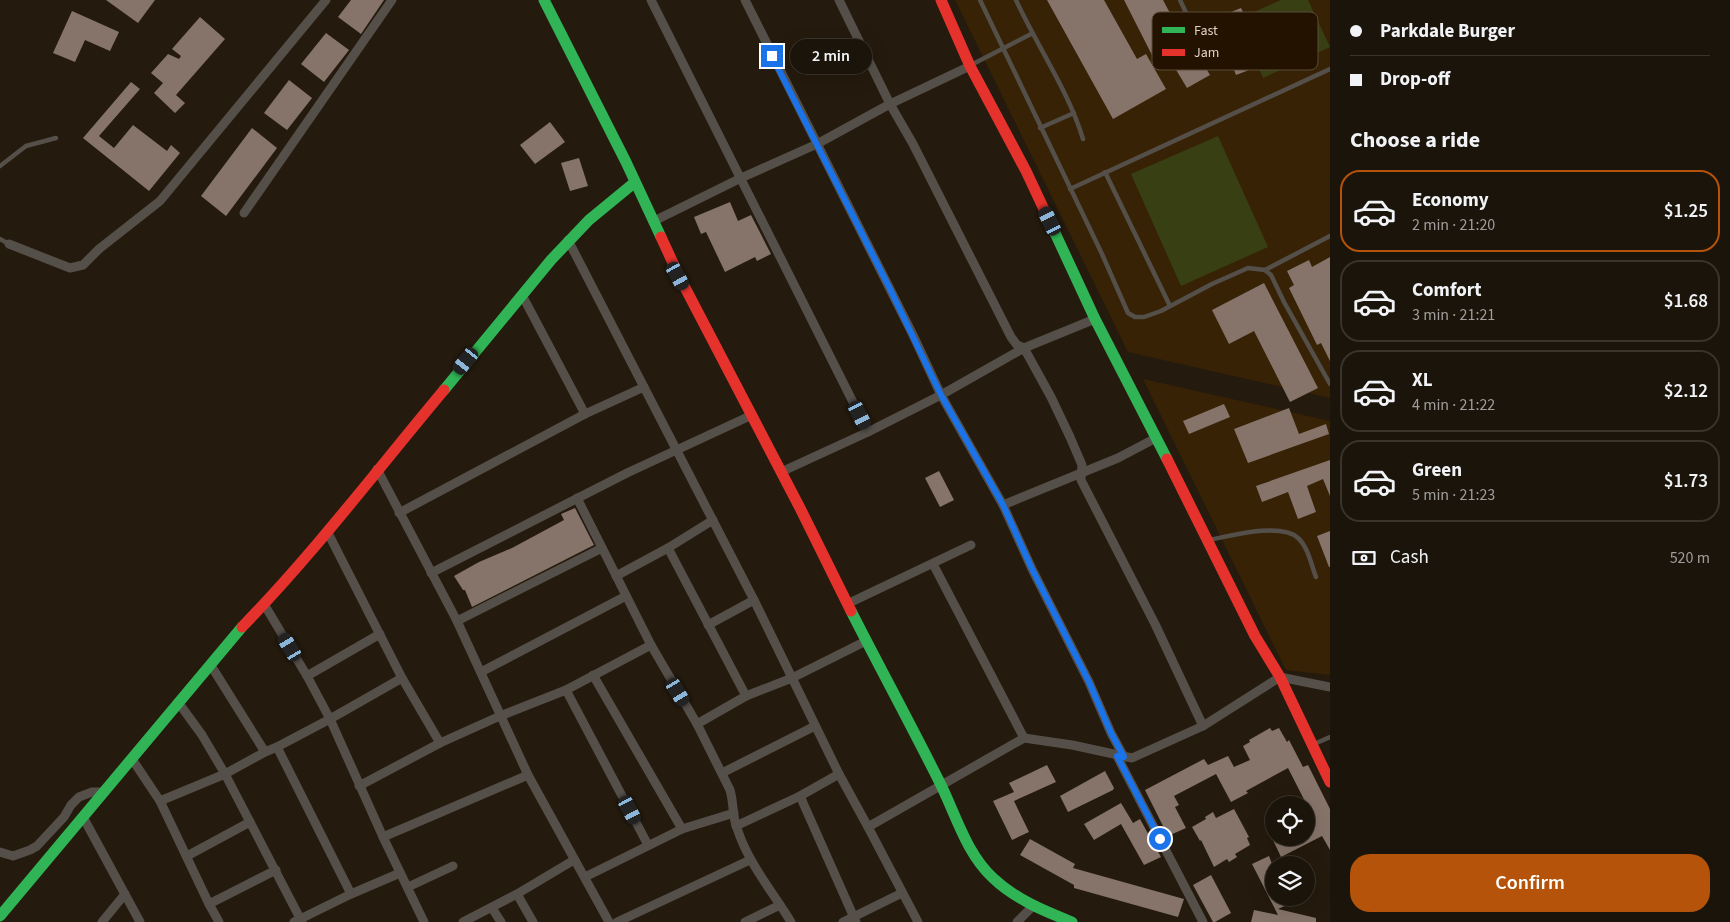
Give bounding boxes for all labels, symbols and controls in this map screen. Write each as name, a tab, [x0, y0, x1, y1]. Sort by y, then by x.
legend	[1152, 12, 1318, 70]
text: Parkdale Burger	[1380, 18, 1515, 45]
text: Fast	[1194, 21, 1218, 41]
callout: 2 min	[790, 38, 872, 74]
text: Jam	[1194, 43, 1219, 63]
route end	[761, 45, 783, 67]
text: 2 min	[812, 45, 850, 67]
text: Drop-off	[1380, 66, 1450, 93]
text: Choose a ride	[1350, 124, 1480, 156]
text: Economy	[1412, 187, 1489, 214]
icon: car	[1352, 189, 1397, 234]
text: $1.25	[1664, 198, 1708, 225]
car	[1036, 204, 1063, 238]
text: 2 min · 21:20	[1412, 214, 1495, 236]
car	[664, 259, 691, 293]
text: Comfort	[1412, 277, 1482, 304]
icon: car	[1352, 279, 1397, 324]
text: $1.68	[1664, 288, 1708, 315]
text: 3 min · 21:21	[1412, 304, 1495, 326]
car	[450, 345, 481, 377]
text: XL	[1412, 367, 1433, 394]
icon: car	[1352, 369, 1397, 414]
text: $2.12	[1664, 378, 1708, 405]
text: 4 min · 21:22	[1412, 394, 1495, 416]
car	[846, 398, 873, 432]
text: Green	[1412, 457, 1462, 484]
icon: car	[1352, 459, 1397, 504]
text: $1.73	[1664, 468, 1708, 495]
text: 5 min · 21:23	[1412, 484, 1495, 506]
icon: cash	[1350, 544, 1378, 572]
text: Cash	[1390, 544, 1429, 571]
text: 520 m	[1670, 547, 1710, 569]
car	[275, 630, 304, 664]
car	[663, 675, 692, 709]
car	[616, 793, 643, 827]
map controls	[1265, 796, 1315, 906]
button: locate	[1265, 796, 1315, 846]
route start	[1149, 828, 1171, 850]
button: Confirm	[1350, 854, 1710, 912]
button: layers	[1265, 856, 1315, 906]

